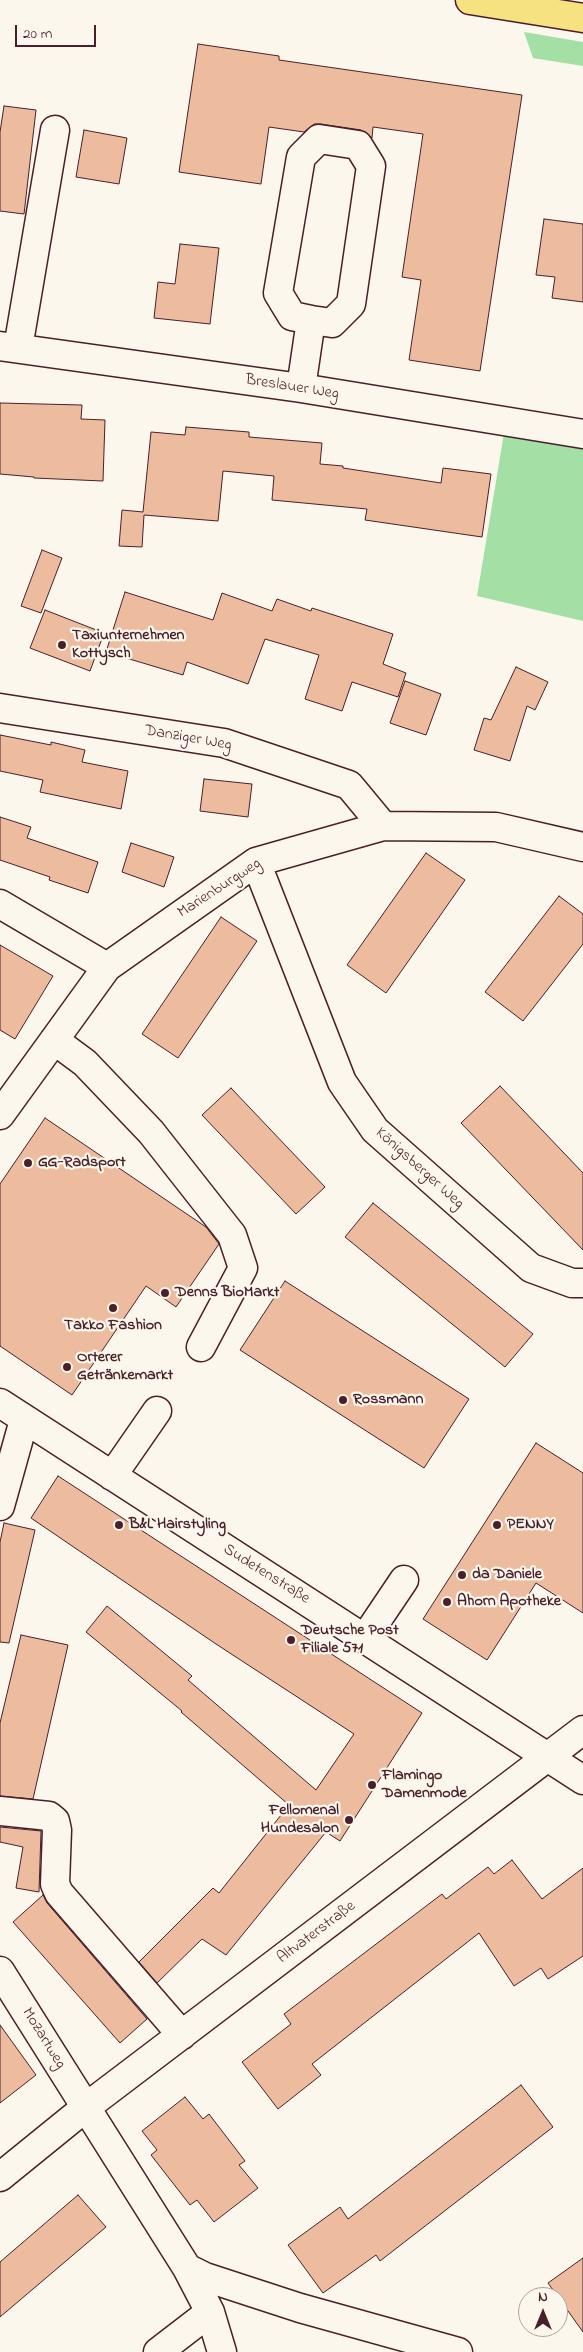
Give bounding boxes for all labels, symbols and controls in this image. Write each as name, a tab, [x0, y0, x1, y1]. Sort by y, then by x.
scale bar	[18, 15, 99, 47]
text: 20 m	[23, 23, 52, 45]
street label: Breslauer Weg	[244, 371, 340, 405]
place label: Taxiunternehmen Kottysch	[72, 626, 184, 664]
marker: Taxiunternehmen Kottysch	[56, 639, 68, 651]
street label: Danziger Weg	[143, 722, 233, 756]
street label: Marienburgweg	[175, 855, 265, 923]
street label: Königsberger Weg	[371, 1124, 467, 1214]
place label: GG-Radsport	[38, 1153, 126, 1173]
marker: GG-Radsport	[22, 1157, 34, 1169]
place label: Denns BioMarkt	[175, 1283, 279, 1303]
marker: Denns BioMarkt	[159, 1287, 171, 1299]
marker: Takko Fashion	[107, 1302, 119, 1314]
place label: Takko Fashion	[64, 1316, 162, 1336]
place label: Orterer Getränkemarkt	[77, 1348, 173, 1386]
marker: Orterer Getränkemarkt	[61, 1361, 73, 1373]
place label: Rossmann	[353, 1390, 423, 1410]
marker: Rossmann	[337, 1394, 349, 1406]
place label: B&L Hairstyling	[129, 1515, 226, 1535]
place label: PENNY	[507, 1515, 554, 1535]
marker: B&L Hairstyling	[113, 1519, 125, 1531]
marker: PENNY	[491, 1519, 503, 1531]
street label: Sudetenstraße	[219, 1541, 313, 1609]
place label: da Daniele	[472, 1565, 542, 1585]
marker: da Daniele	[456, 1569, 468, 1581]
place label: Ahorn Apotheke	[457, 1592, 561, 1612]
marker: Ahorn Apotheke	[441, 1596, 453, 1608]
place label: Deutsche Post Filiale 571	[301, 1621, 399, 1659]
marker: Deutsche Post Filiale 571	[285, 1634, 297, 1646]
place label: Flamingo Damenmode	[382, 1766, 467, 1804]
marker: Flamingo Damenmode	[366, 1779, 378, 1791]
place label: Fellomenal Hundesalon	[261, 1801, 339, 1839]
marker: Fellomenal Hundesalon	[343, 1814, 355, 1826]
street label: Altvaterstraße	[274, 1897, 360, 1969]
street label: Mozartweg	[17, 2005, 69, 2073]
north arrow	[518, 2287, 568, 2337]
text: N	[538, 2287, 548, 2308]

